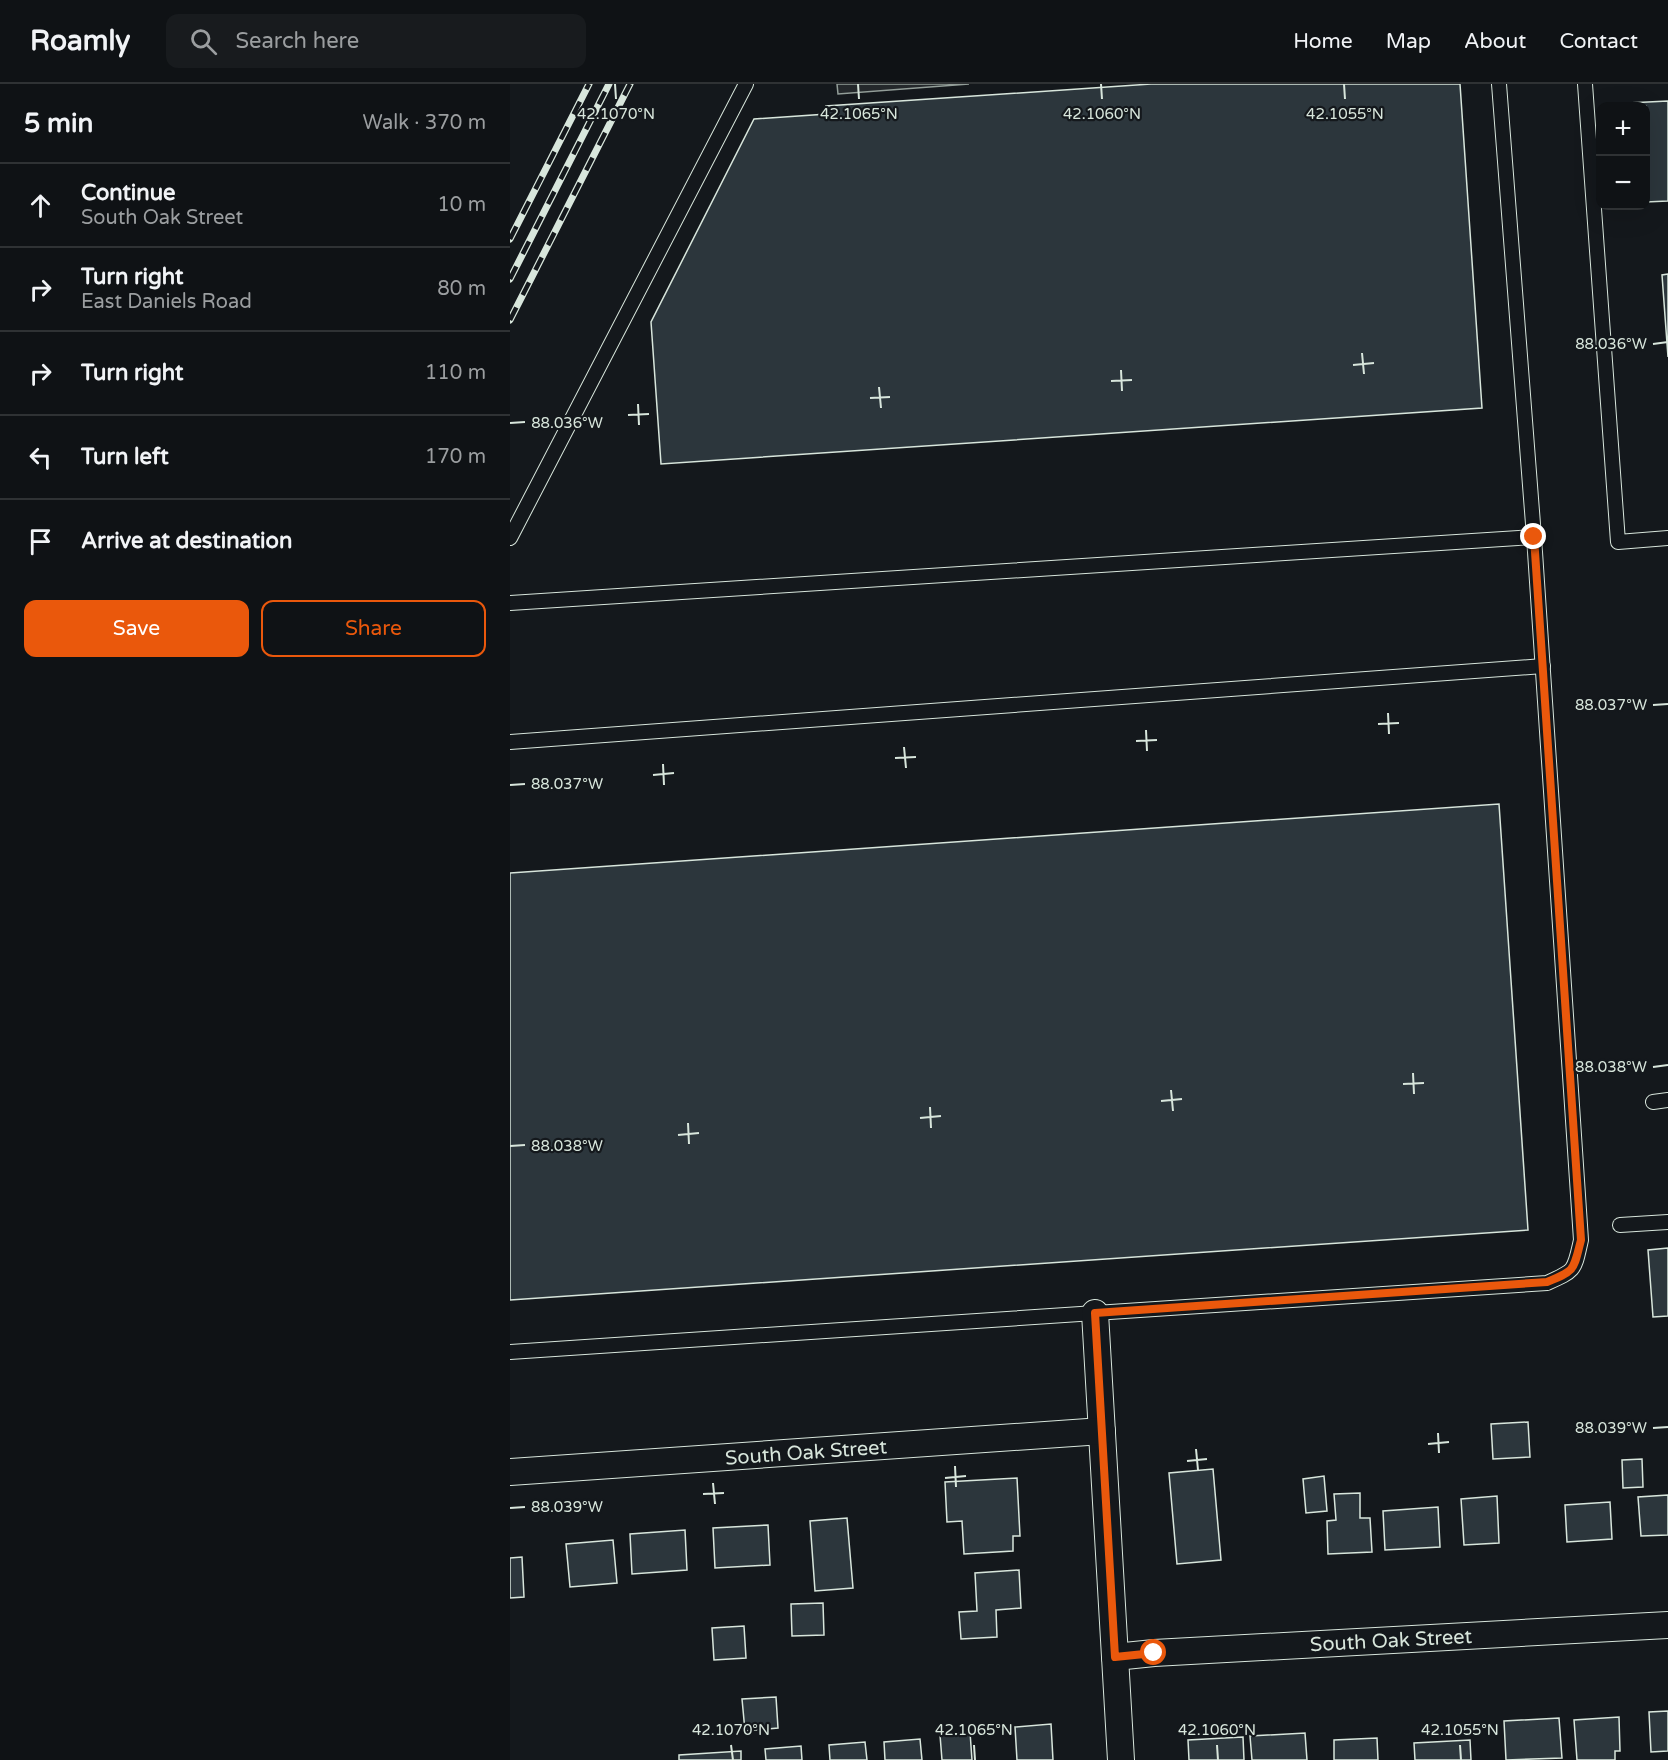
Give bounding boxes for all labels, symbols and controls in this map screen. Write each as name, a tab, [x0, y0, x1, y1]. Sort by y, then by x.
search box	[166, 14, 586, 68]
text: Roamly	[30, 24, 130, 58]
icon: search	[187, 25, 220, 58]
text: Search here	[235, 28, 359, 54]
text: Home	[1293, 29, 1353, 54]
text: Map	[1386, 29, 1431, 54]
text: About	[1464, 29, 1526, 54]
text: Contact	[1559, 29, 1638, 54]
map controls	[1596, 102, 1650, 210]
button: +	[1596, 102, 1650, 156]
text: 42.1070°N	[577, 105, 655, 123]
text: 42.1065°N	[820, 105, 898, 123]
text: 42.1060°N	[1063, 105, 1141, 123]
text: 42.1055°N	[1306, 105, 1384, 123]
text: 5 min	[24, 108, 93, 139]
text: Walk · 370 m	[363, 111, 486, 135]
button: −	[1596, 156, 1650, 210]
text: Continue	[81, 180, 176, 206]
icon: ahead	[24, 189, 57, 222]
text: 10 m	[437, 193, 486, 217]
text: South Oak Street	[81, 206, 243, 230]
text: Turn right	[81, 264, 183, 290]
icon: right	[24, 273, 57, 306]
text: 80 m	[437, 277, 486, 301]
text: East Daniels Road	[81, 290, 252, 314]
text: 88.036°W	[1575, 335, 1647, 353]
icon: right	[24, 357, 57, 390]
text: Turn right	[81, 360, 183, 386]
text: 110 m	[425, 361, 486, 385]
text: 88.036°W	[531, 414, 603, 432]
icon: left	[24, 441, 57, 474]
text: Turn left	[81, 444, 169, 470]
text: 170 m	[425, 445, 486, 469]
route end	[1520, 523, 1546, 549]
icon: arrive	[24, 525, 57, 558]
text: Arrive at destination	[81, 528, 292, 554]
button: Save	[24, 600, 249, 657]
button: Share	[261, 600, 486, 657]
text: 88.037°W	[1575, 696, 1647, 714]
text: 88.037°W	[531, 775, 603, 793]
text: 88.038°W	[1575, 1058, 1647, 1076]
text: 88.038°W	[531, 1137, 603, 1155]
text: 88.039°W	[1575, 1419, 1647, 1437]
street label: South Oak Street	[724, 1435, 888, 1471]
text: 88.039°W	[531, 1498, 603, 1516]
street label: South Oak Street	[1309, 1625, 1473, 1657]
route start	[1140, 1639, 1166, 1665]
text: 42.1070°N	[692, 1721, 770, 1739]
text: 42.1065°N	[935, 1721, 1013, 1739]
text: 42.1060°N	[1178, 1721, 1256, 1739]
text: 42.1055°N	[1421, 1721, 1499, 1739]

